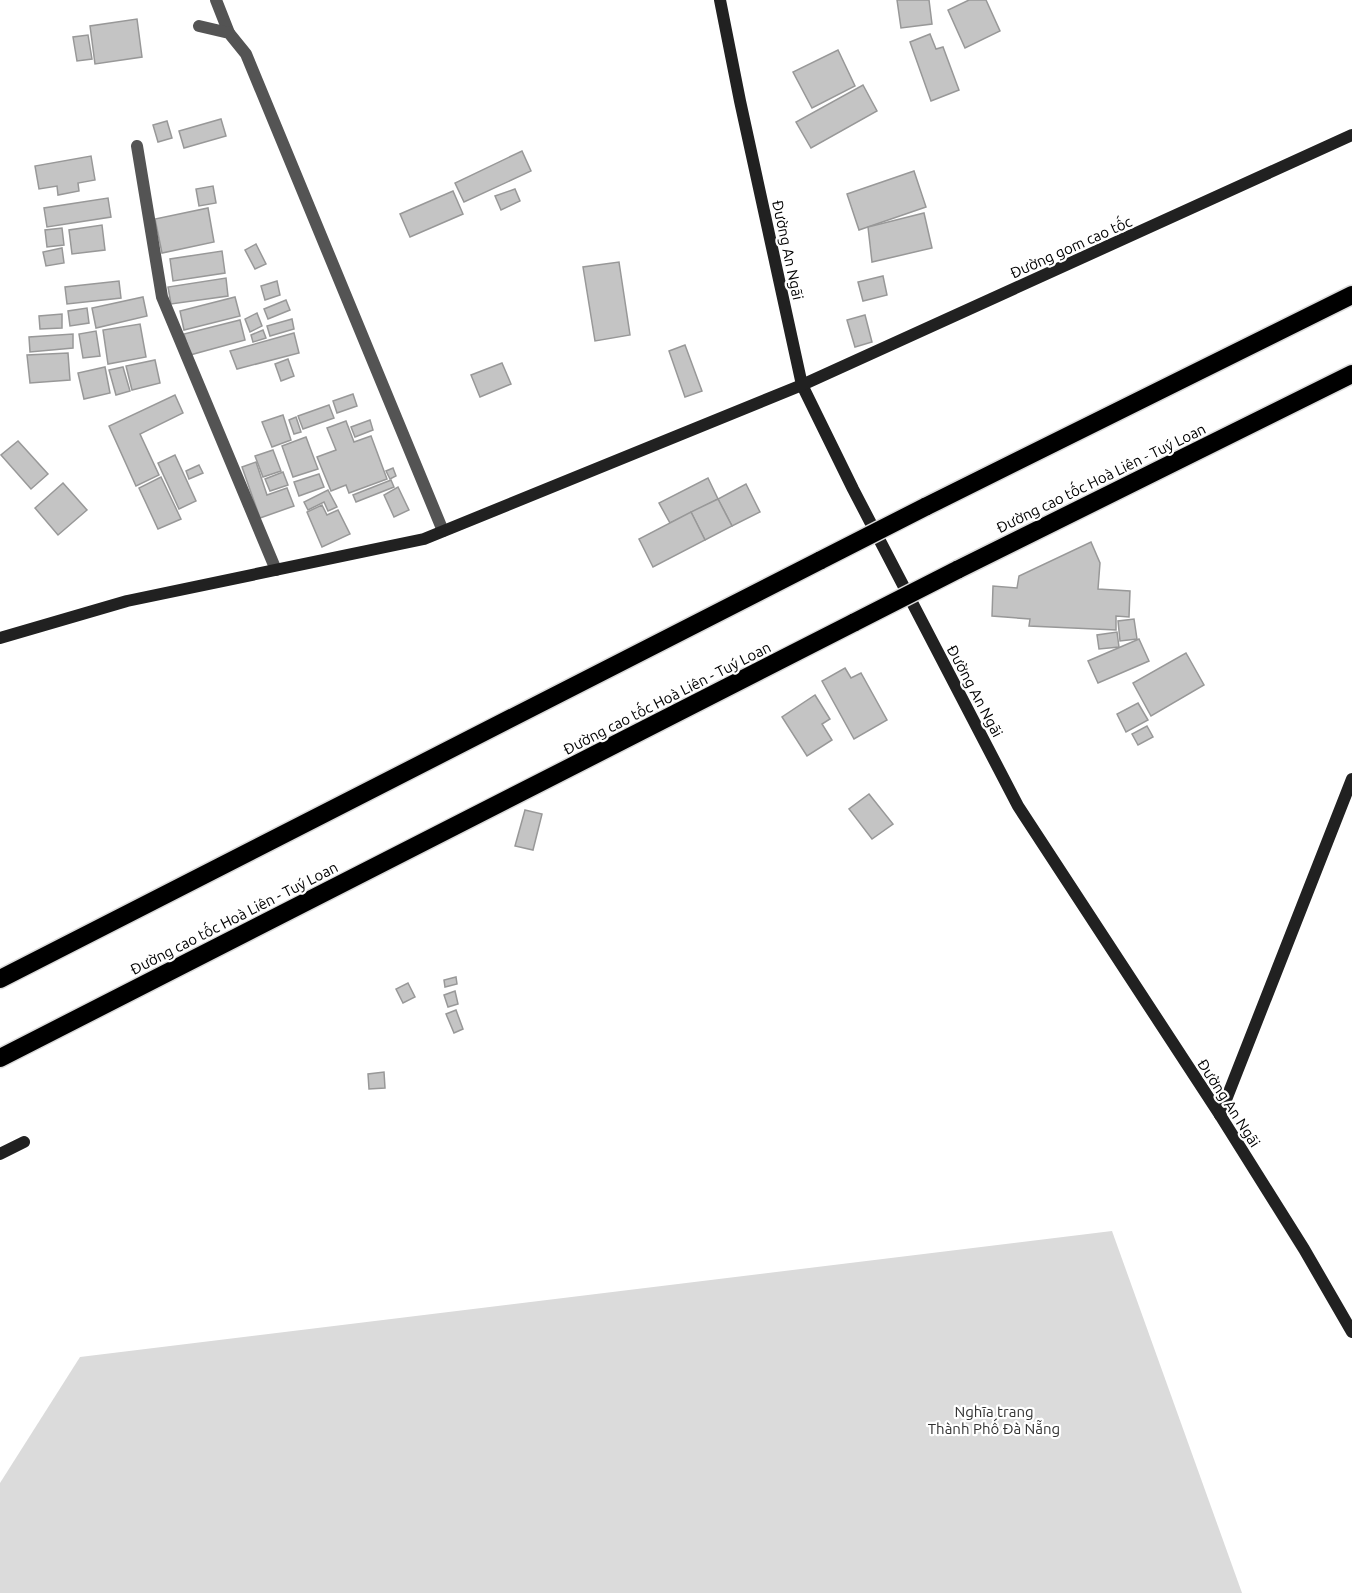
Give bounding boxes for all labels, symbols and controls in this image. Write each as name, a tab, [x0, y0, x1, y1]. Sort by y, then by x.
street label: Đường An Ngãi	[769, 199, 807, 301]
street label: Đường gom cao tốc	[1007, 211, 1134, 281]
street label: Đường cao tốc Hoà Liên - Tuý Loan	[993, 418, 1208, 536]
street label: Đường cao tốc Hoà Liên - Tuý Loan	[560, 637, 774, 758]
street label: Đường An Ngãi	[944, 642, 1006, 740]
street label: Đường cao tốc Hoà Liên - Tuý Loan	[127, 857, 341, 978]
street label: Đường An Ngãi	[1194, 1056, 1264, 1150]
park label: Nghĩa trang Thành Phố Đà Nẵng	[928, 1403, 1060, 1437]

